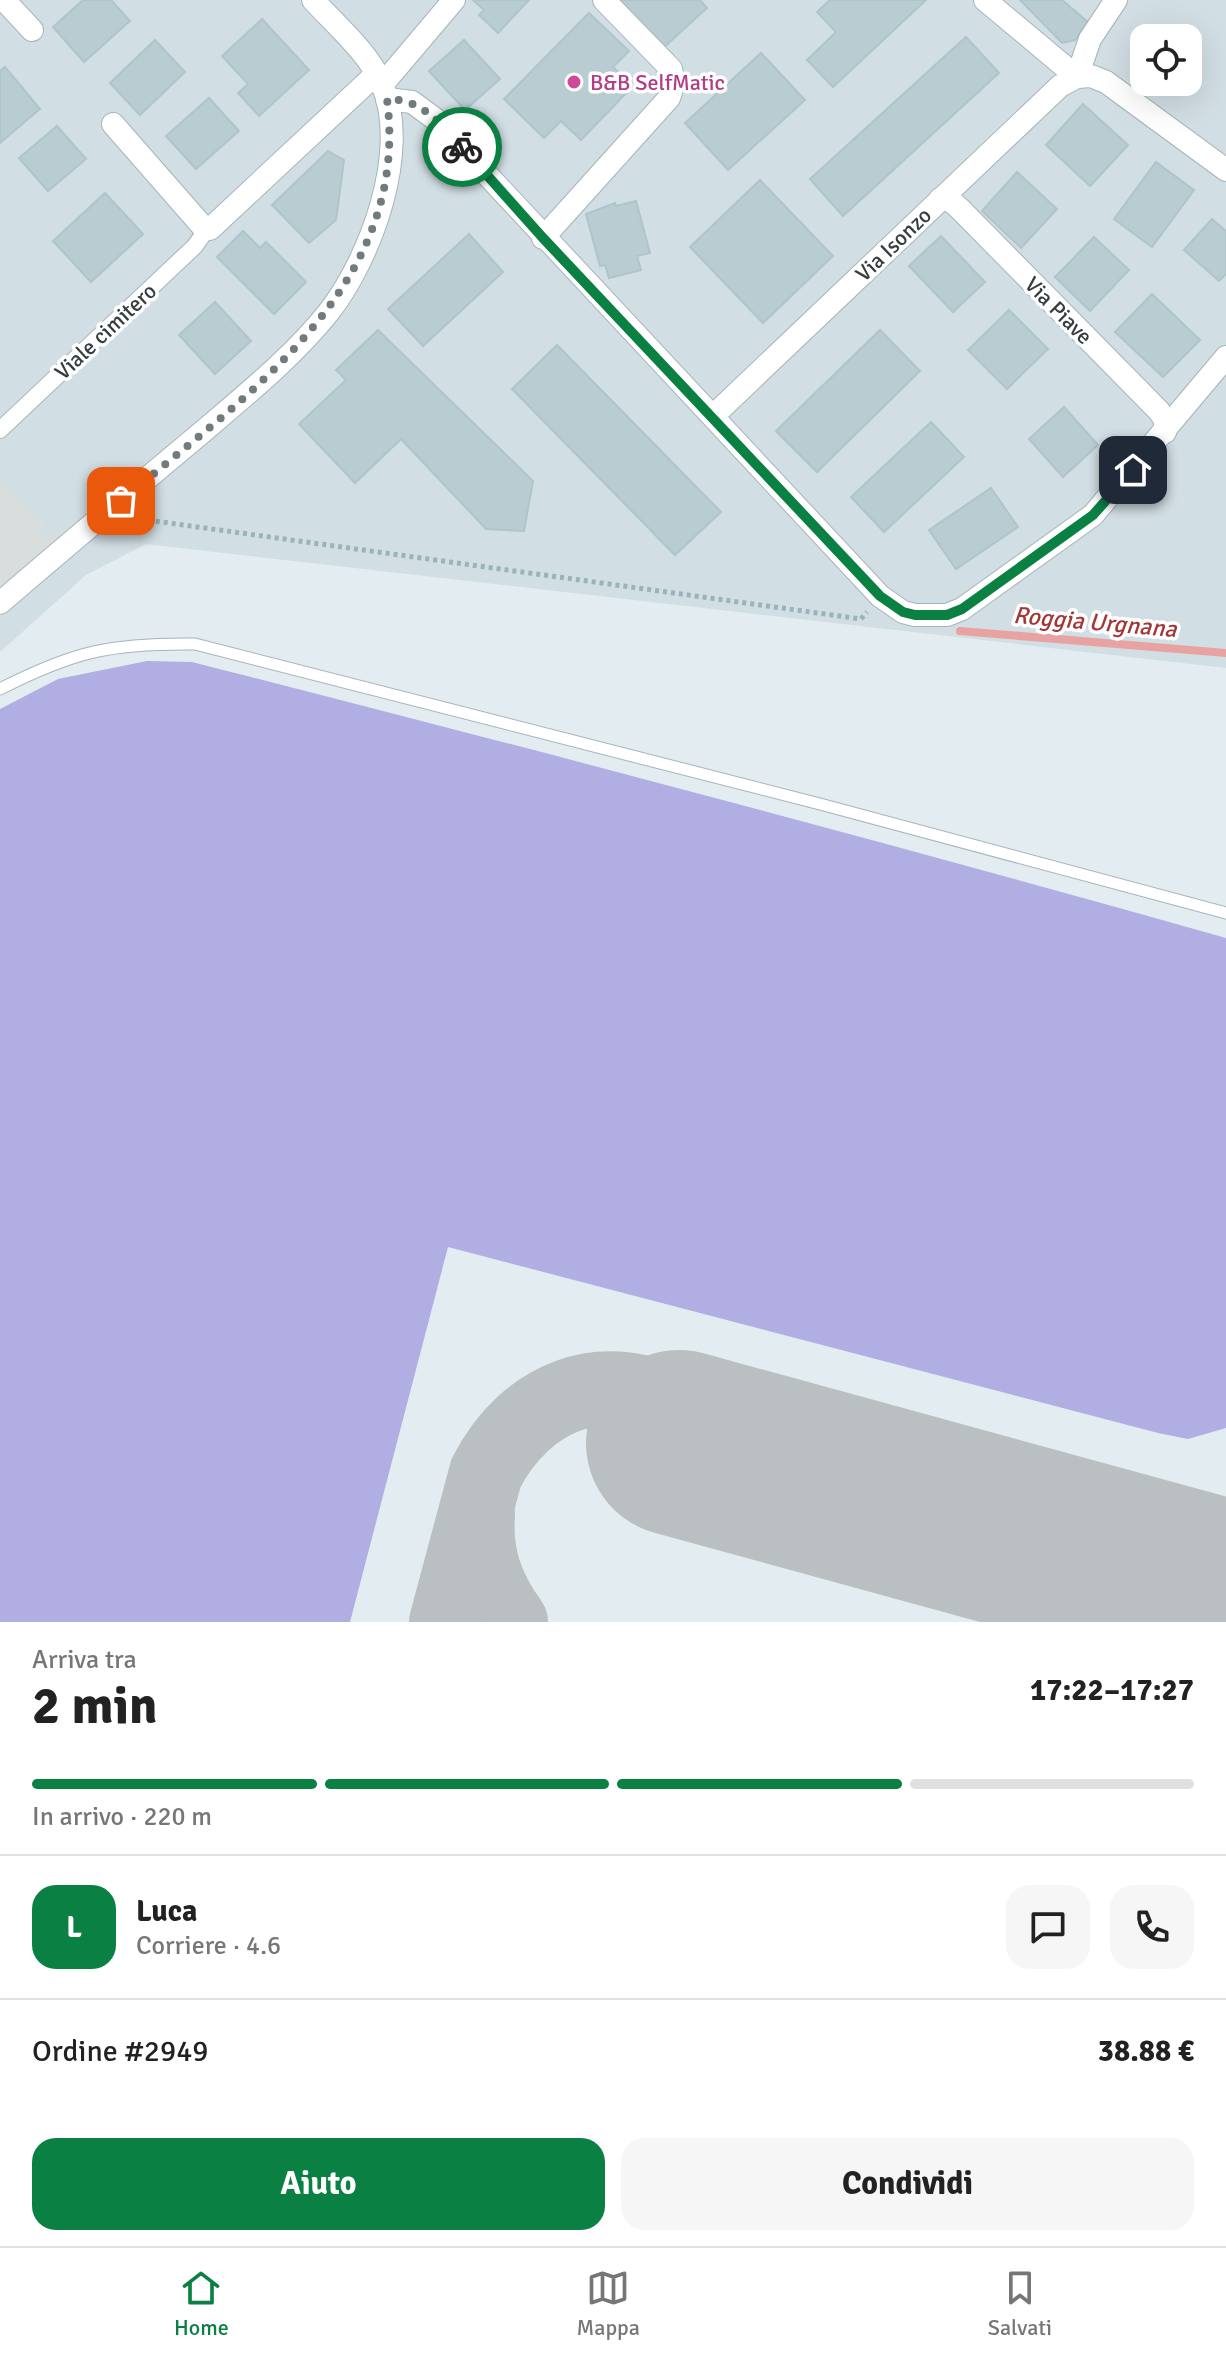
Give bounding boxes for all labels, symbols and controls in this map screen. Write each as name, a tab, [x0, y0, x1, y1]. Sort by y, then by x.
map controls	[1130, 24, 1202, 96]
button: locate	[1130, 24, 1202, 96]
place label: B&B SelfMatic	[590, 69, 725, 96]
marker: B&B SelfMatic	[565, 73, 583, 91]
courier	[422, 107, 502, 187]
icon: bike	[440, 125, 484, 169]
street label: Via Isonzo	[850, 202, 937, 287]
street label: Via Piave	[1019, 271, 1098, 350]
street label: Viale cimitero	[49, 277, 162, 385]
pin	[1099, 436, 1167, 504]
icon: home	[1111, 448, 1155, 492]
pin	[87, 467, 155, 535]
icon: bag	[99, 479, 143, 523]
water label: Roggia Urgnana	[1012, 600, 1179, 644]
text: Arriva tra	[32, 1644, 137, 1676]
text: 17:22–17:27	[1030, 1672, 1194, 1709]
text: 2 min	[32, 1674, 158, 1738]
text: In arrivo · 220 m	[32, 1801, 212, 1833]
button: chat	[1006, 1885, 1090, 1969]
button: phone	[1110, 1885, 1194, 1969]
text: Luca	[136, 1893, 197, 1930]
text: L	[66, 1909, 82, 1946]
text: Corriere · 4.6	[136, 1930, 281, 1962]
text: Ordine #2949	[32, 2033, 209, 2070]
text: 38.88 €	[1098, 2033, 1194, 2070]
button: Aiuto	[32, 2138, 605, 2230]
button: Condividi	[621, 2138, 1194, 2230]
tab: Home	[174, 2266, 229, 2341]
tab: Mappa	[577, 2266, 640, 2341]
tab: Salvati	[988, 2266, 1052, 2341]

